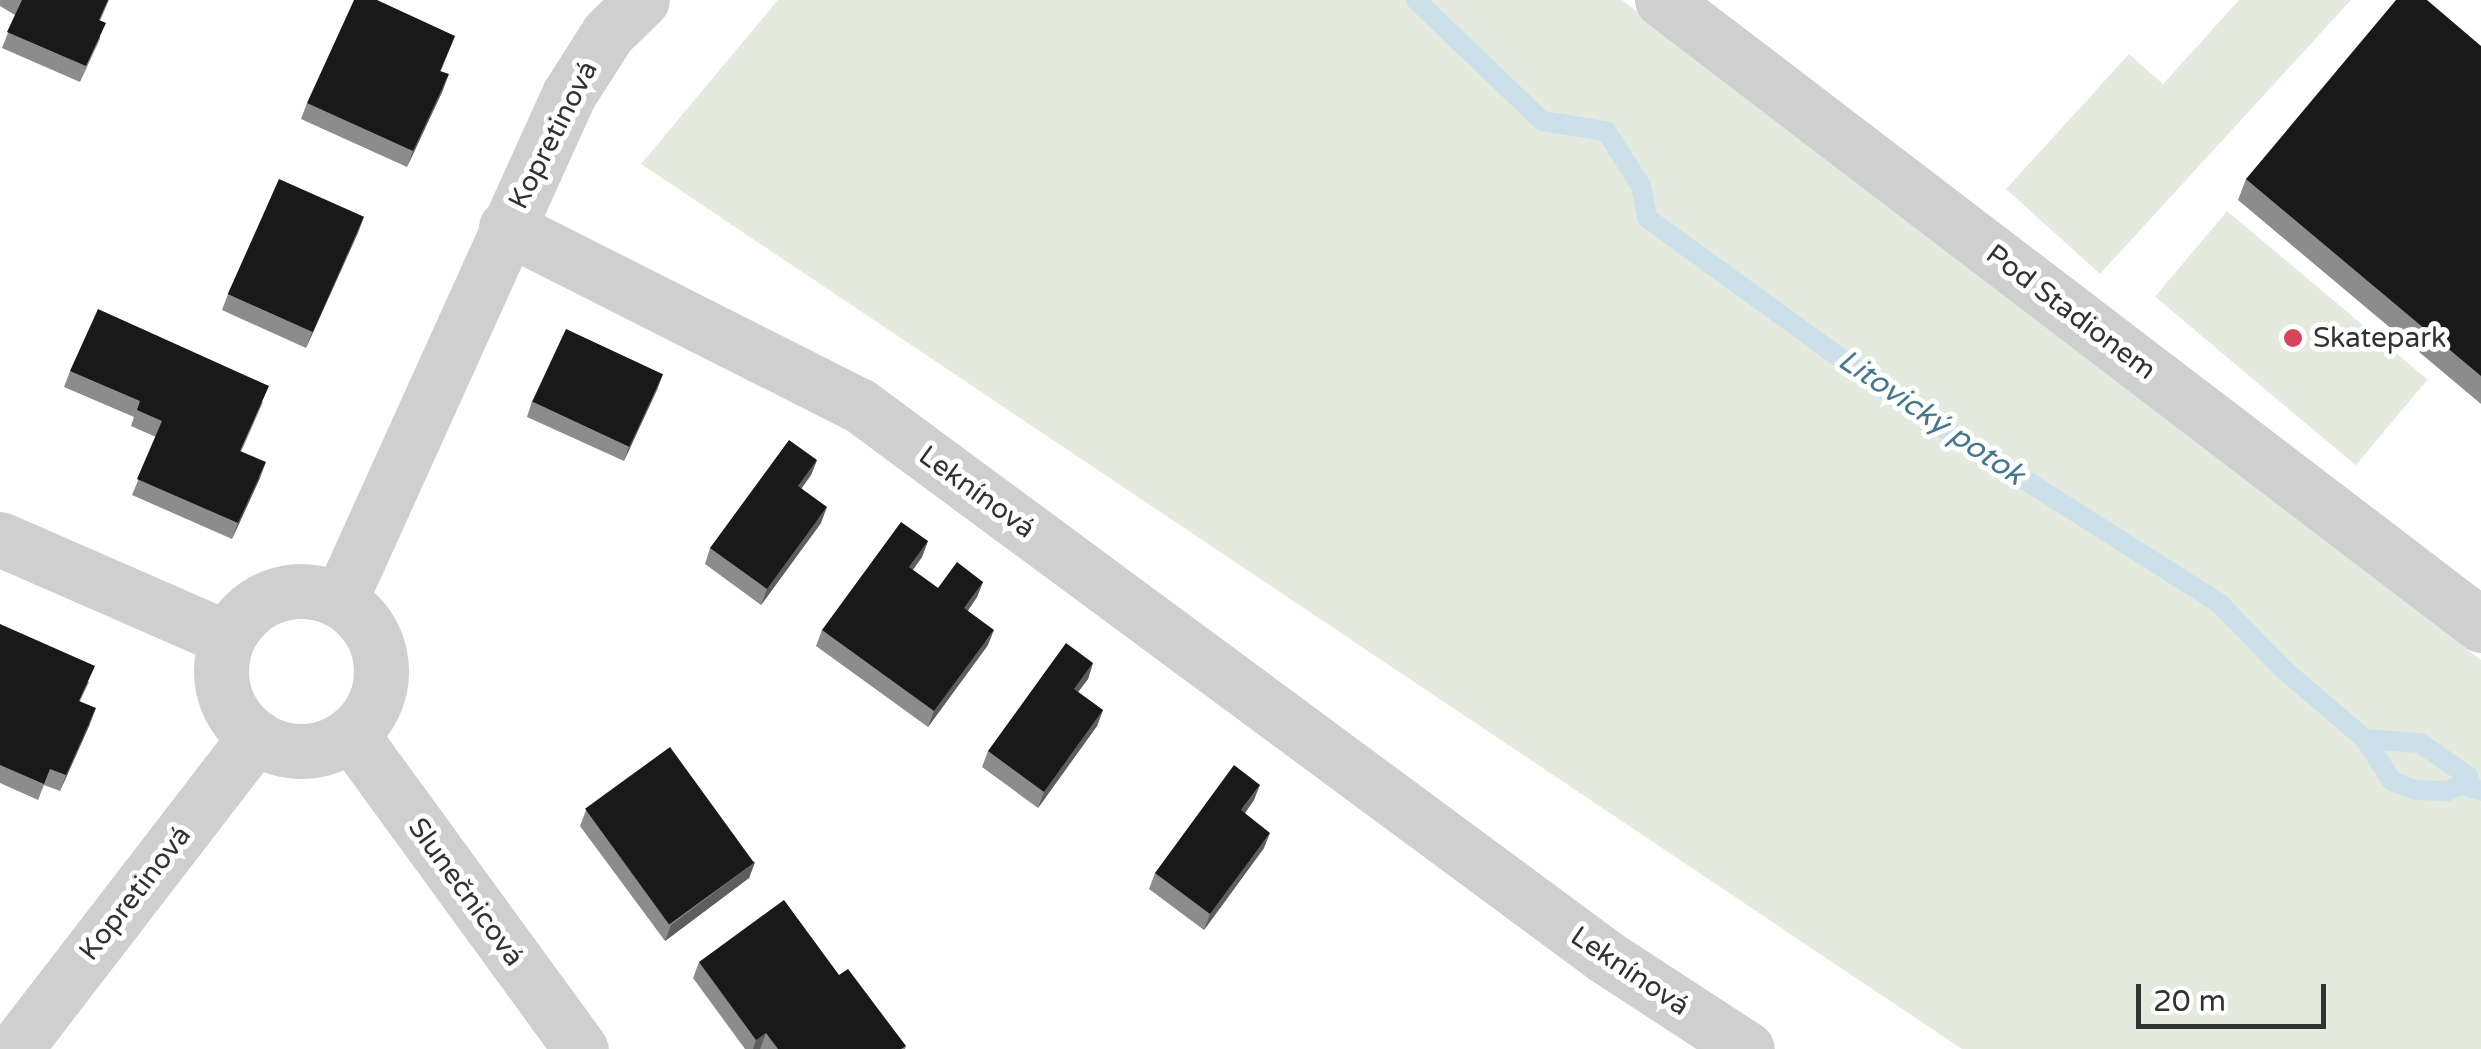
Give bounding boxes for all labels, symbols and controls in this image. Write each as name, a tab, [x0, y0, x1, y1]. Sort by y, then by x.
street label: Kopretinová	[501, 55, 605, 215]
street label: Pod Stadionem	[1980, 237, 2162, 387]
place label: Skatepark	[2313, 321, 2446, 355]
marker: Skatepark	[2282, 327, 2304, 349]
water label: Litovický potok	[1831, 343, 2031, 493]
street label: Leknínová	[912, 439, 1042, 545]
street label: Slunečnicová	[401, 811, 531, 973]
street label: Kopretinová	[72, 819, 198, 967]
street label: Leknínová	[1564, 919, 1696, 1023]
scale bar	[2141, 964, 2331, 1026]
text: 20 m	[2153, 983, 2226, 1020]

